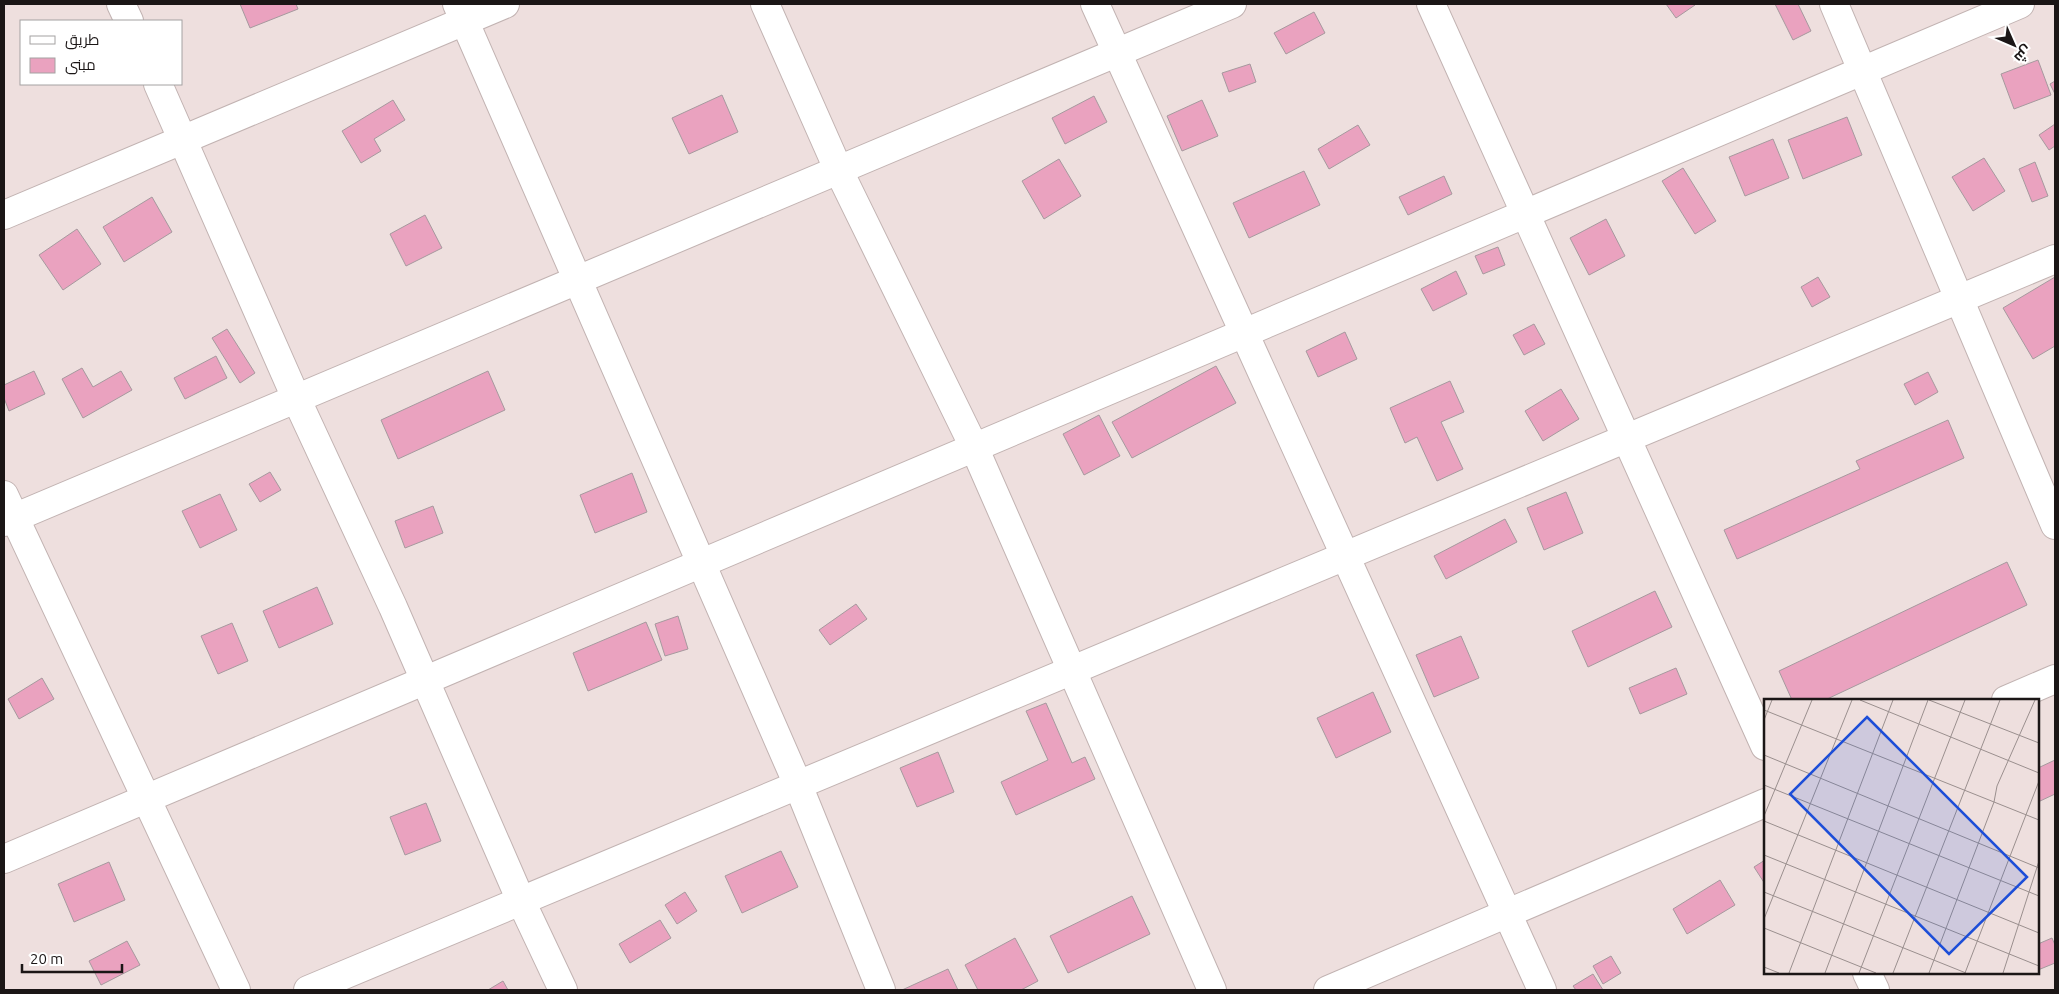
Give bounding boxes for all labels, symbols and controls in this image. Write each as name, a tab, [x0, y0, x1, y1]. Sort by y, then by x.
legend	[20, 20, 182, 85]
north arrow	[1989, 20, 2039, 70]
text: طريق	[65, 31, 99, 50]
text: ش	[2010, 41, 2035, 66]
text: مبنى	[65, 56, 96, 75]
inset map	[1764, 699, 2039, 974]
scale bar	[22, 942, 122, 974]
text: 20 m	[30, 950, 63, 967]

